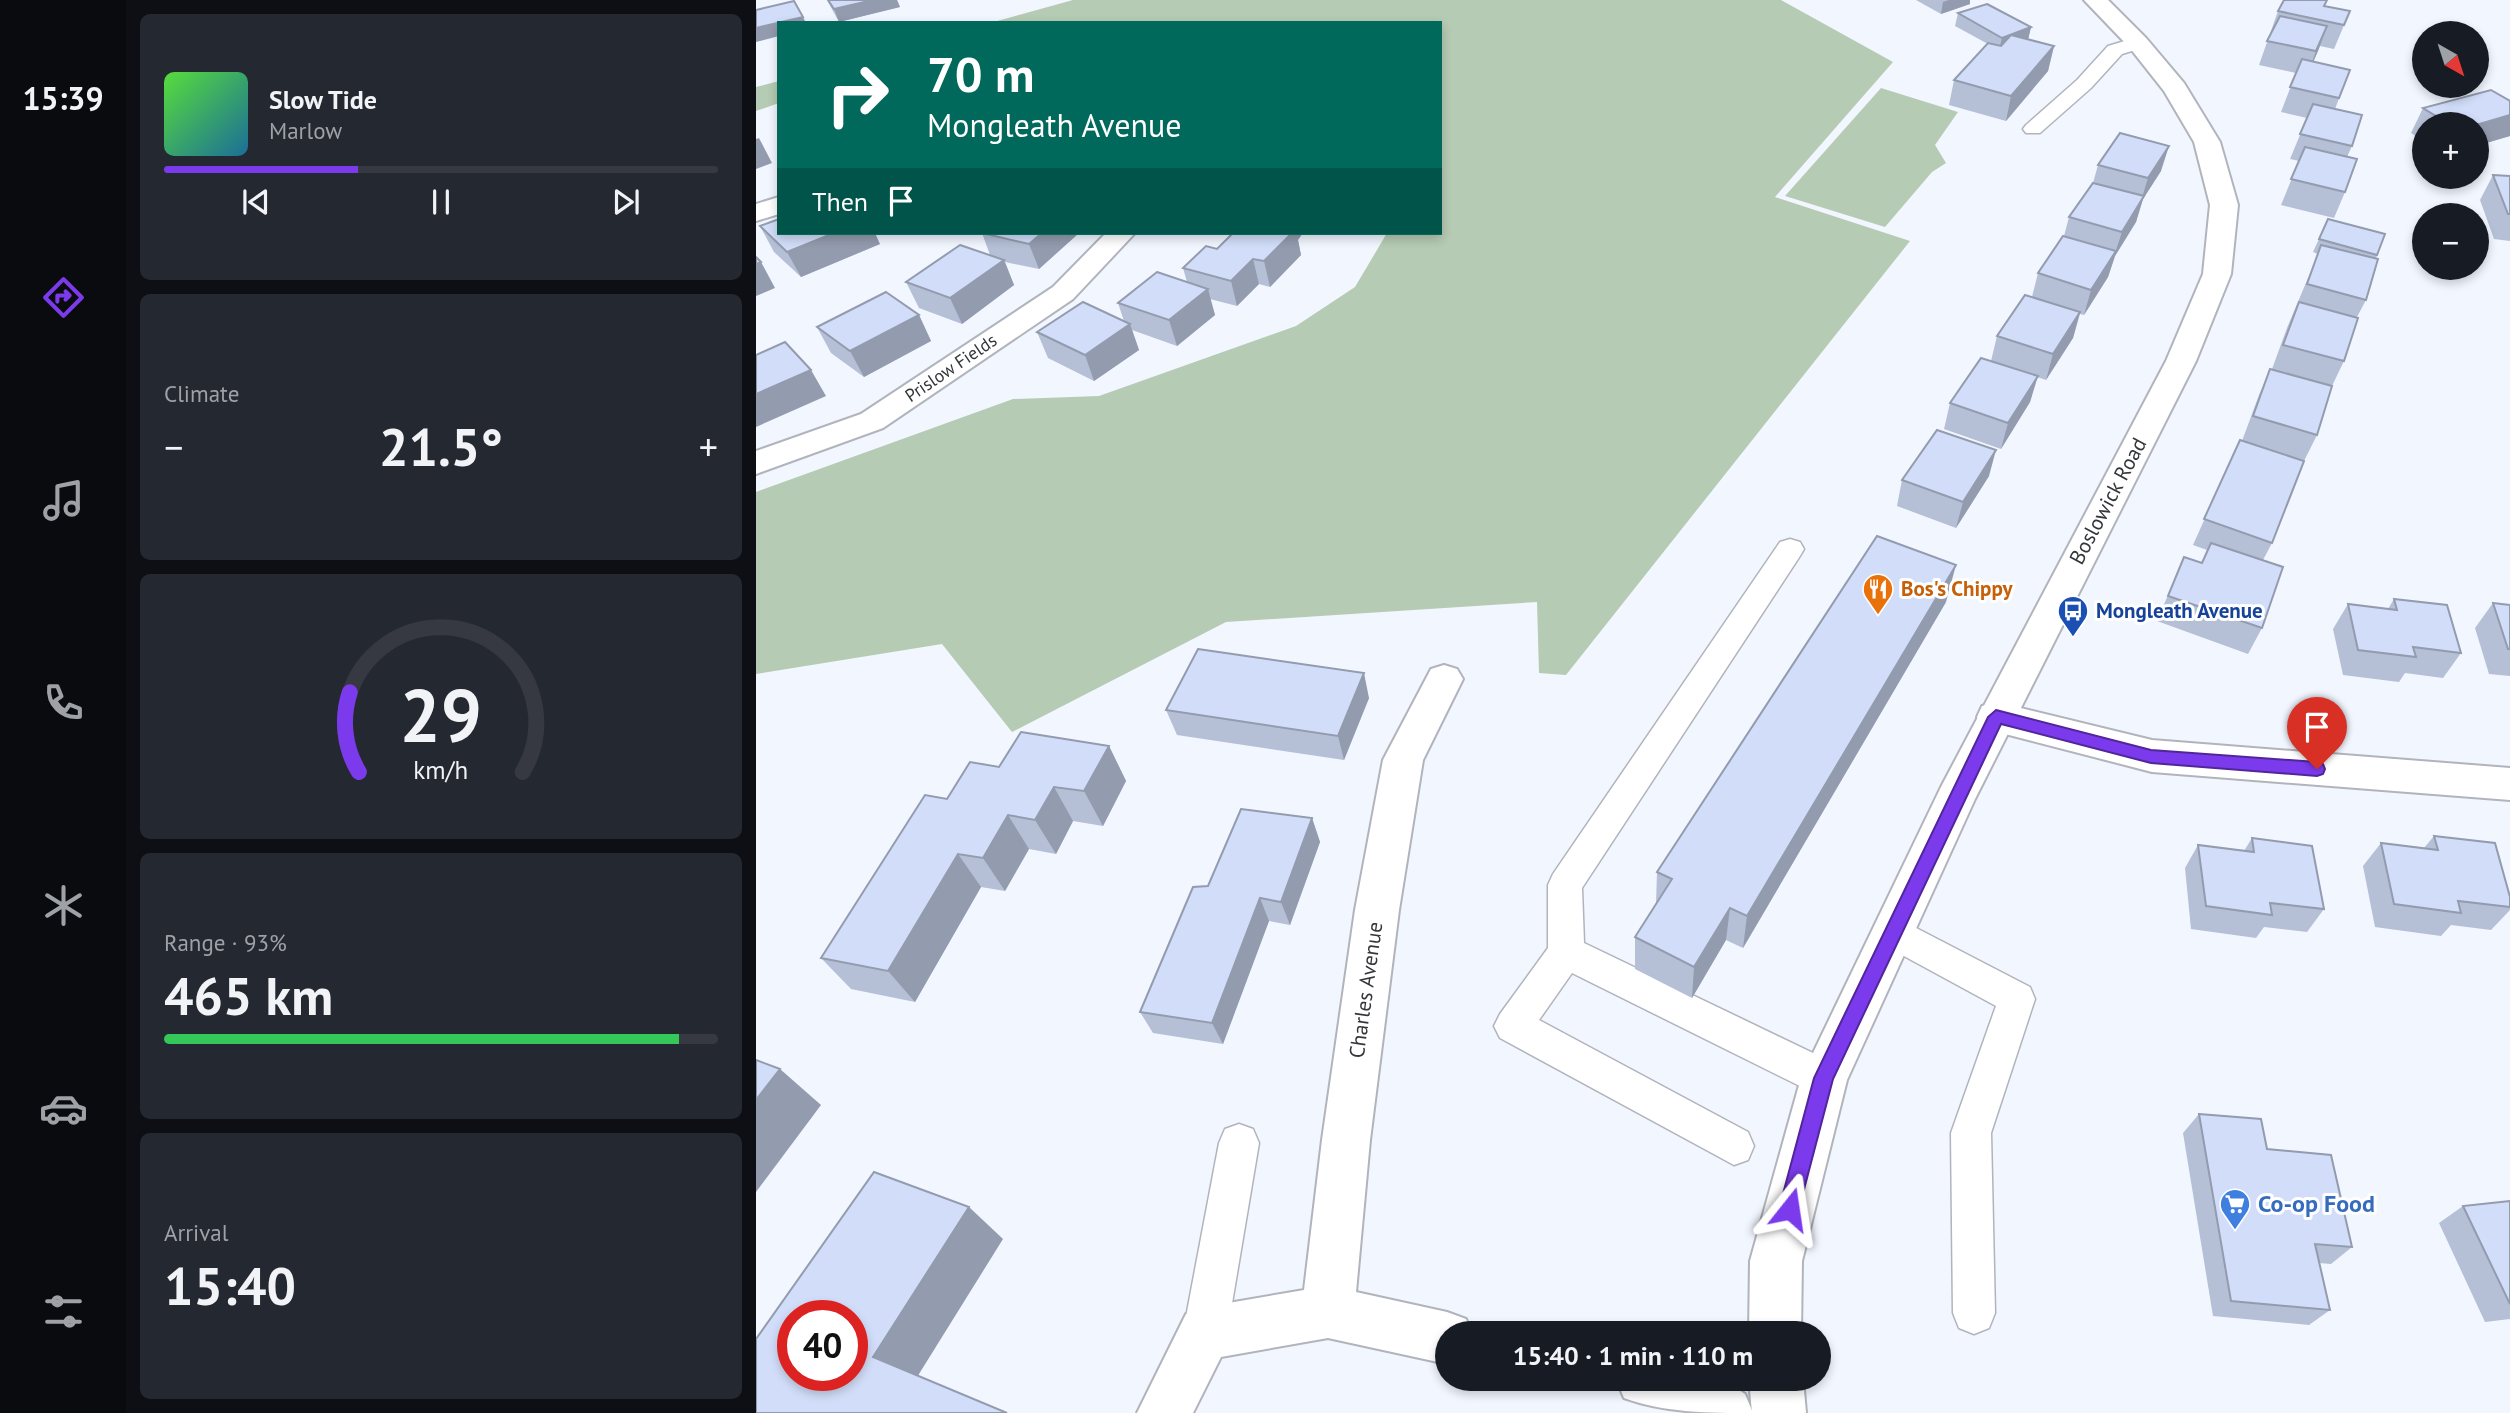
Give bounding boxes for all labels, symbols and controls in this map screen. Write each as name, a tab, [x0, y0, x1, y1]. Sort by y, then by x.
north arrow	[2412, 21, 2488, 98]
map controls	[2412, 21, 2489, 280]
text: 70 m	[927, 42, 1034, 106]
icon: right	[812, 49, 903, 140]
text: 15:39	[22, 77, 104, 119]
text: Slow Tide	[269, 83, 377, 116]
text: Mongleath Avenue	[927, 104, 1181, 146]
button: +	[2412, 112, 2489, 189]
text: Marlow	[269, 116, 342, 145]
icon: arrive	[882, 182, 920, 220]
icon: previous	[237, 183, 275, 221]
icon: pause	[422, 183, 460, 221]
icon: next	[607, 183, 645, 221]
text: Then	[812, 185, 868, 218]
button: −	[2412, 203, 2489, 280]
icon: directions	[39, 273, 88, 322]
street label: Prislow Fields	[900, 328, 1001, 407]
text: Climate	[164, 379, 239, 408]
text: 21.5°	[379, 413, 503, 480]
text: −	[164, 422, 183, 471]
text: +	[699, 422, 718, 471]
street label: Boslowick Road	[2063, 433, 2152, 569]
icon: music	[39, 476, 88, 525]
restaurant icon: Bos's Chippy	[1861, 572, 1895, 616]
place label: Bos's Chippy	[1901, 575, 2014, 602]
bus stop icon: Mongleath Avenue	[2056, 594, 2090, 638]
place label: Mongleath Avenue	[2096, 597, 2263, 624]
text: 29	[400, 669, 482, 763]
icon: phone	[39, 678, 88, 727]
pin	[2287, 697, 2347, 769]
icon: arrive	[2298, 708, 2336, 746]
text: km/h	[414, 754, 468, 786]
icon: climate	[39, 881, 88, 930]
street label: Charles Avenue	[1343, 920, 1388, 1060]
text: Range · 93%	[164, 928, 287, 957]
text: 465 km	[164, 962, 333, 1029]
icon: car	[39, 1084, 88, 1133]
position arrow	[1753, 1172, 1827, 1246]
supermarket icon: Co-op Food	[2218, 1187, 2252, 1231]
place label: Co-op Food	[2258, 1188, 2375, 1219]
text: Arrival	[164, 1218, 228, 1247]
text: 15:40	[164, 1252, 296, 1319]
icon: filters	[39, 1287, 88, 1336]
speed limit sign: 40	[777, 1300, 868, 1391]
text: 15:40 · 1 min · 110 m	[1513, 1339, 1753, 1372]

